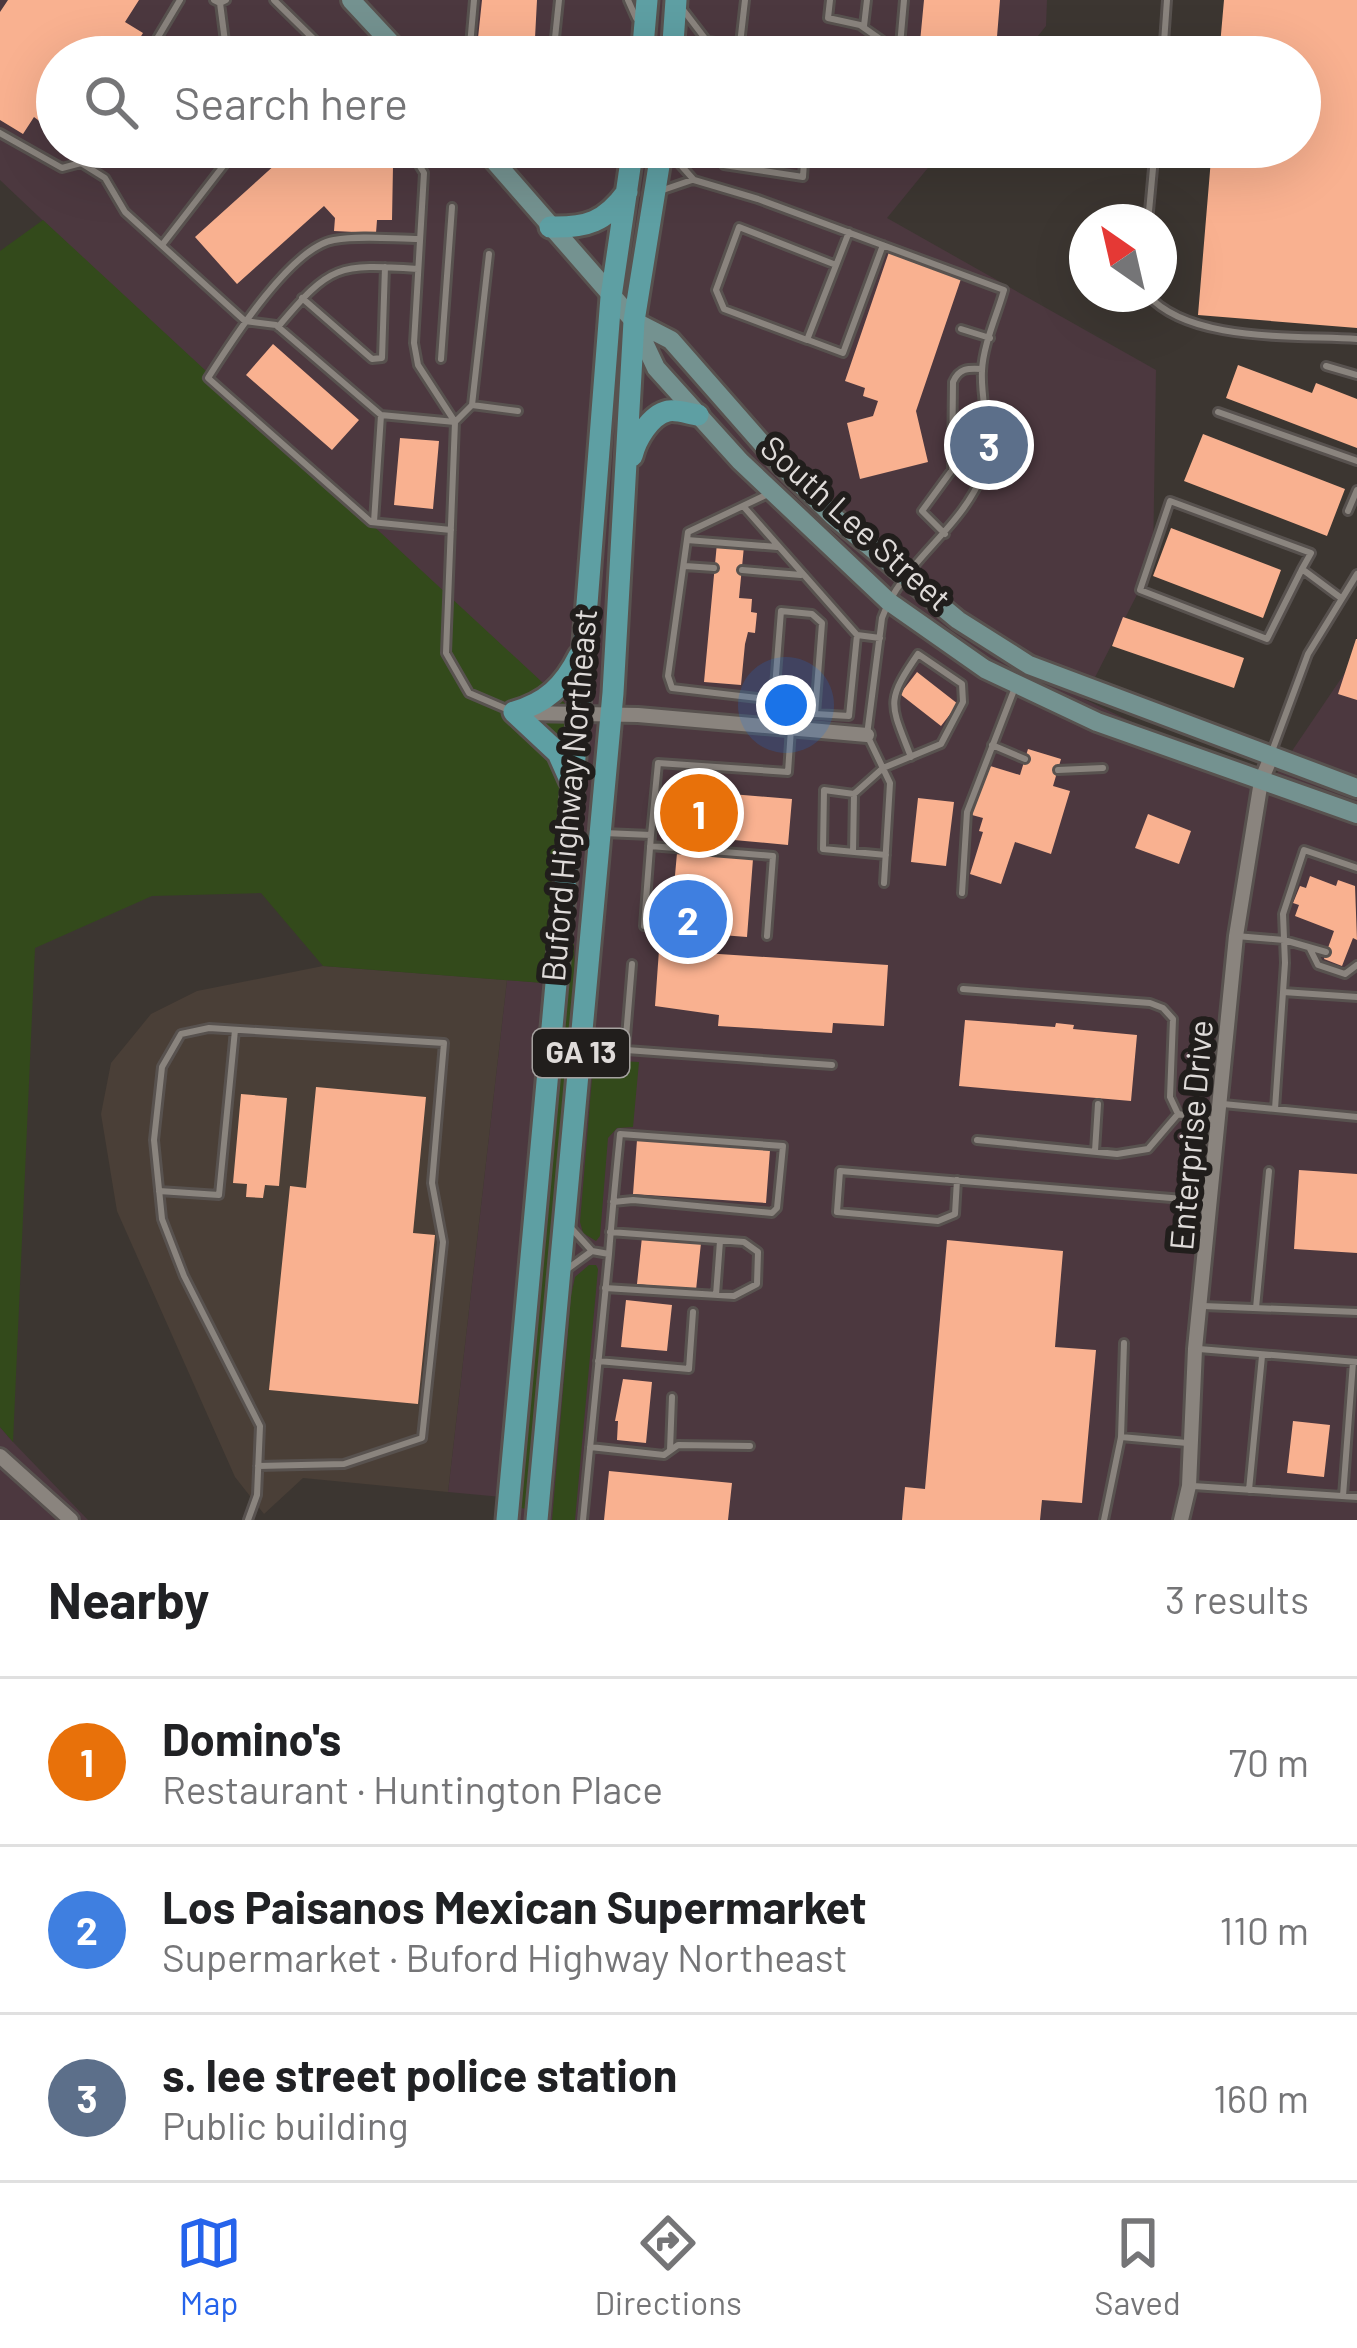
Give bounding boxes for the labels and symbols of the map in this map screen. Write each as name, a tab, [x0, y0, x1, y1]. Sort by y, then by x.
north arrow	[1069, 204, 1177, 312]
pin: 3	[950, 400, 1028, 490]
street label: South Lee Street	[753, 426, 960, 618]
street label: Buford Highway Northeast	[532, 607, 604, 983]
your location	[756, 675, 816, 735]
pin: 1	[660, 768, 738, 858]
pin: 2	[649, 874, 727, 964]
street label: Enterprise Drive	[1160, 1018, 1220, 1252]
road number: GA 13	[533, 1029, 629, 1077]

